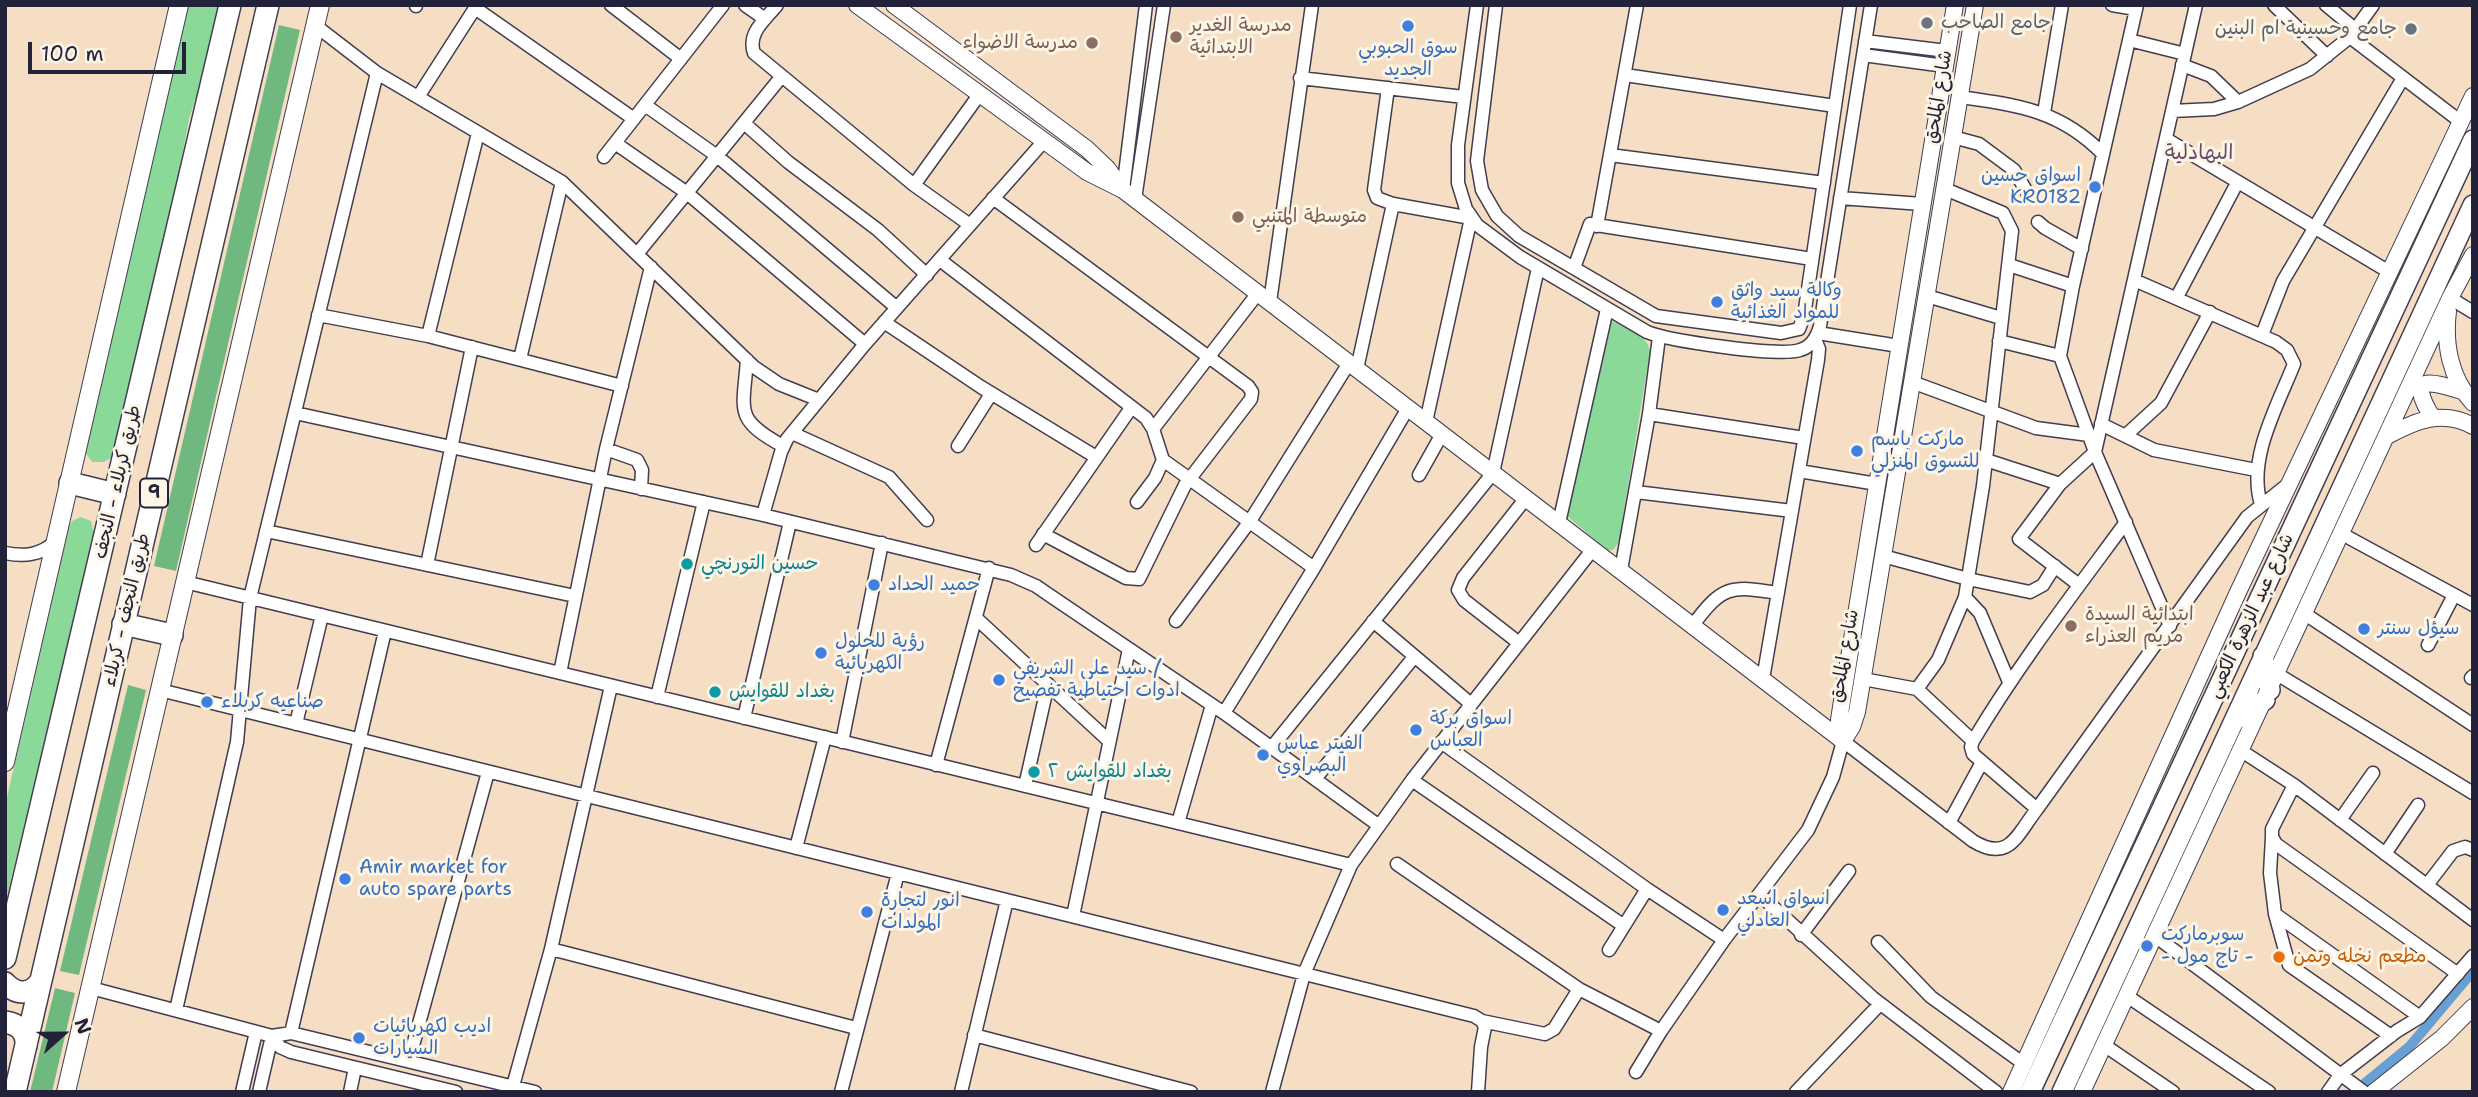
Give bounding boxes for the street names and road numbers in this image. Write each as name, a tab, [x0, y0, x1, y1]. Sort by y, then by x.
street label: شارع الملحق	[1920, 49, 1958, 145]
street label: طريق كربلاء - النجف	[89, 403, 147, 561]
road number: 9	[140, 478, 168, 508]
street label: شارع عبد الزهرة الكعبي	[2203, 530, 2299, 702]
street label: طريق النجف - كربلاء	[98, 531, 156, 689]
street label: شارع الملحق	[1826, 608, 1864, 704]

